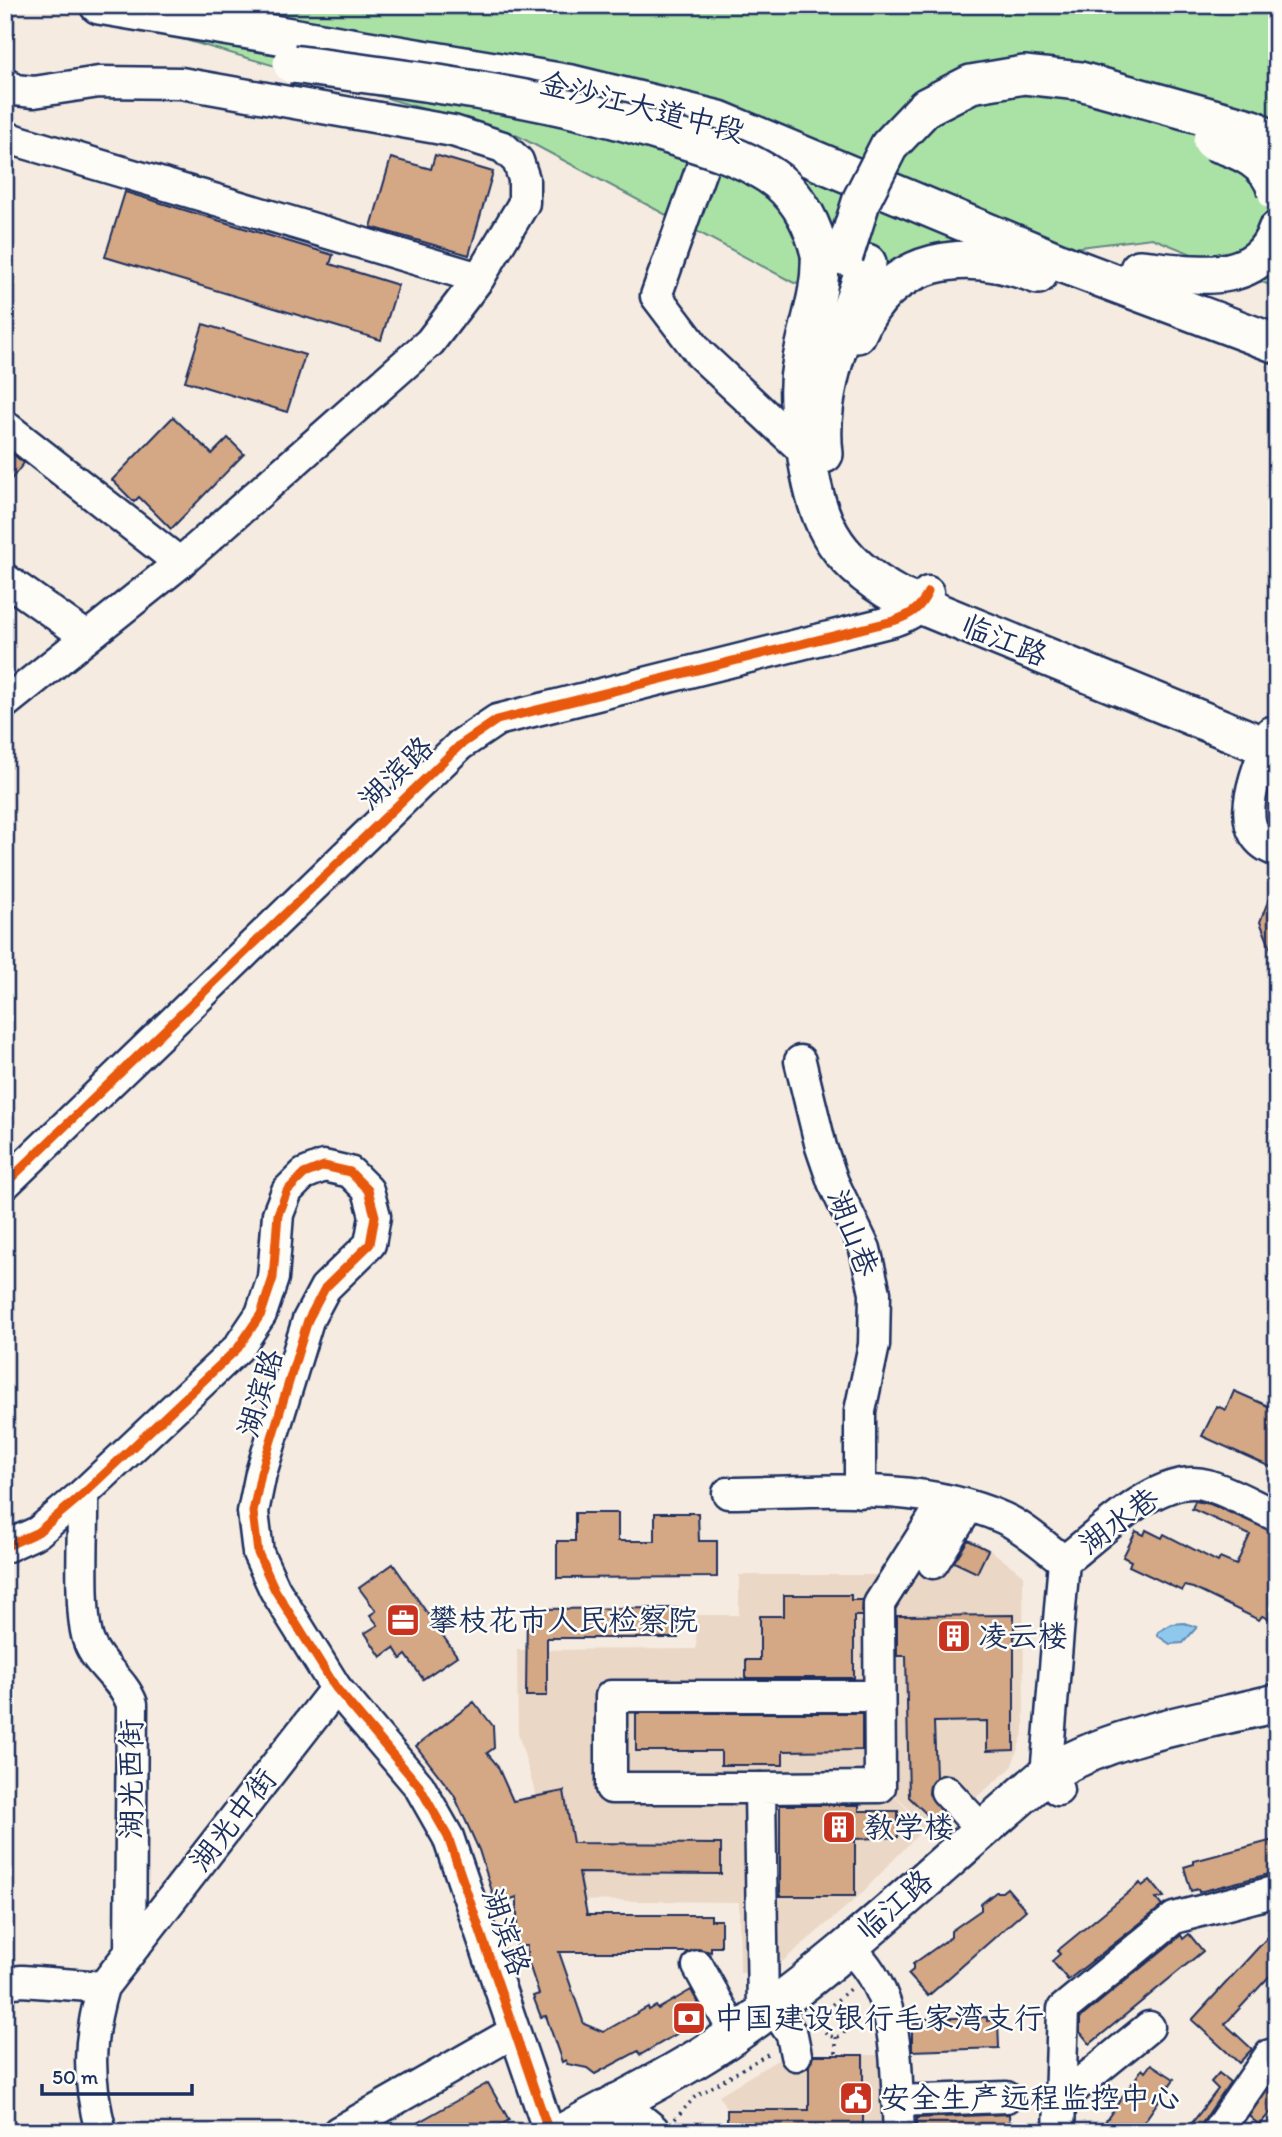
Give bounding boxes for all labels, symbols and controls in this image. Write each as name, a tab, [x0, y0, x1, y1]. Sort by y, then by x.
street label: 金沙江大道中段	[536, 63, 748, 150]
street label: 临江路	[956, 606, 1053, 674]
street label: 湖滨路	[350, 728, 441, 817]
street label: 湖山巷	[820, 1184, 887, 1281]
street label: 湖滨路	[229, 1344, 290, 1441]
street label: 湖水巷	[1071, 1479, 1166, 1562]
office icon: 攀枝花市人民检察院	[384, 1601, 422, 1639]
place label: 攀枝花市人民检察院	[428, 1601, 698, 1638]
building icon: 凌云楼	[935, 1617, 973, 1655]
place label: 凌云楼	[978, 1617, 1068, 1654]
street label: 湖光西街	[112, 1719, 149, 1839]
street label: 湖光中街	[181, 1761, 284, 1878]
building icon: 教学楼	[820, 1808, 858, 1846]
place label: 教学楼	[864, 1808, 954, 1845]
street label: 临江路	[848, 1861, 940, 1948]
street label: 湖滨路	[474, 1883, 539, 1980]
bank icon: 中国建设银行毛家湾支行	[670, 1999, 708, 2037]
place label: 中国建设银行毛家湾支行	[714, 1999, 1044, 2036]
scale bar	[42, 2053, 192, 2097]
text: 50 m	[52, 2064, 99, 2089]
public building icon: 安全生产远程监控中心	[837, 2079, 875, 2117]
place label: 安全生产远程监控中心	[880, 2079, 1180, 2116]

